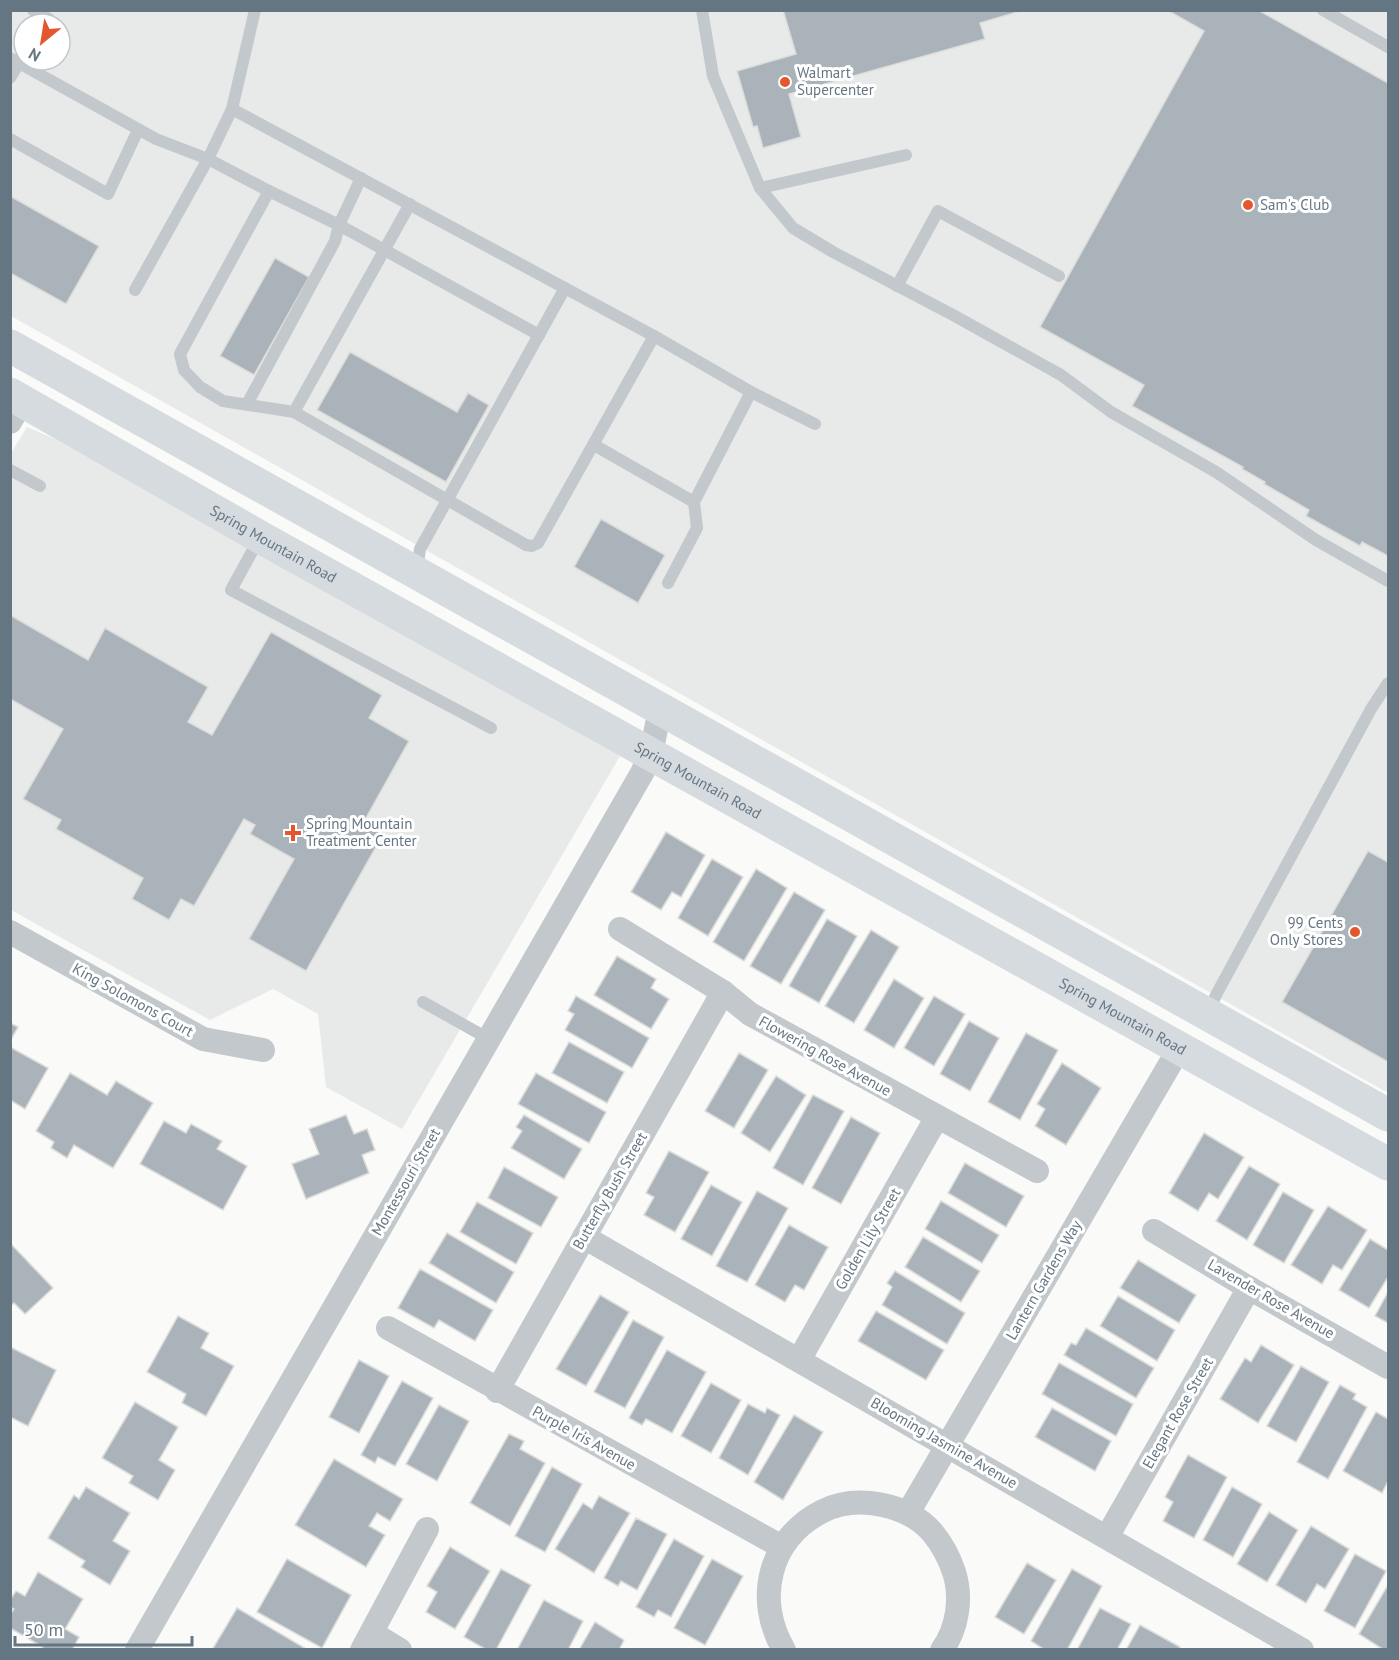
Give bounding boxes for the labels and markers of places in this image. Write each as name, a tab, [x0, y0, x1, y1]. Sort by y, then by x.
place label: Walmart Supercenter	[797, 63, 874, 99]
marker: Walmart Supercenter	[778, 75, 792, 89]
place label: Sam's Club	[1260, 195, 1329, 214]
marker: Sam's Club	[1241, 198, 1255, 212]
place label: Spring Mountain Treatment Center	[306, 814, 417, 850]
marker: Spring Mountain Treatment Center	[284, 824, 302, 842]
place label: 99 Cents Only Stores	[1270, 913, 1343, 949]
marker: 99 Cents Only Stores	[1348, 925, 1362, 939]

